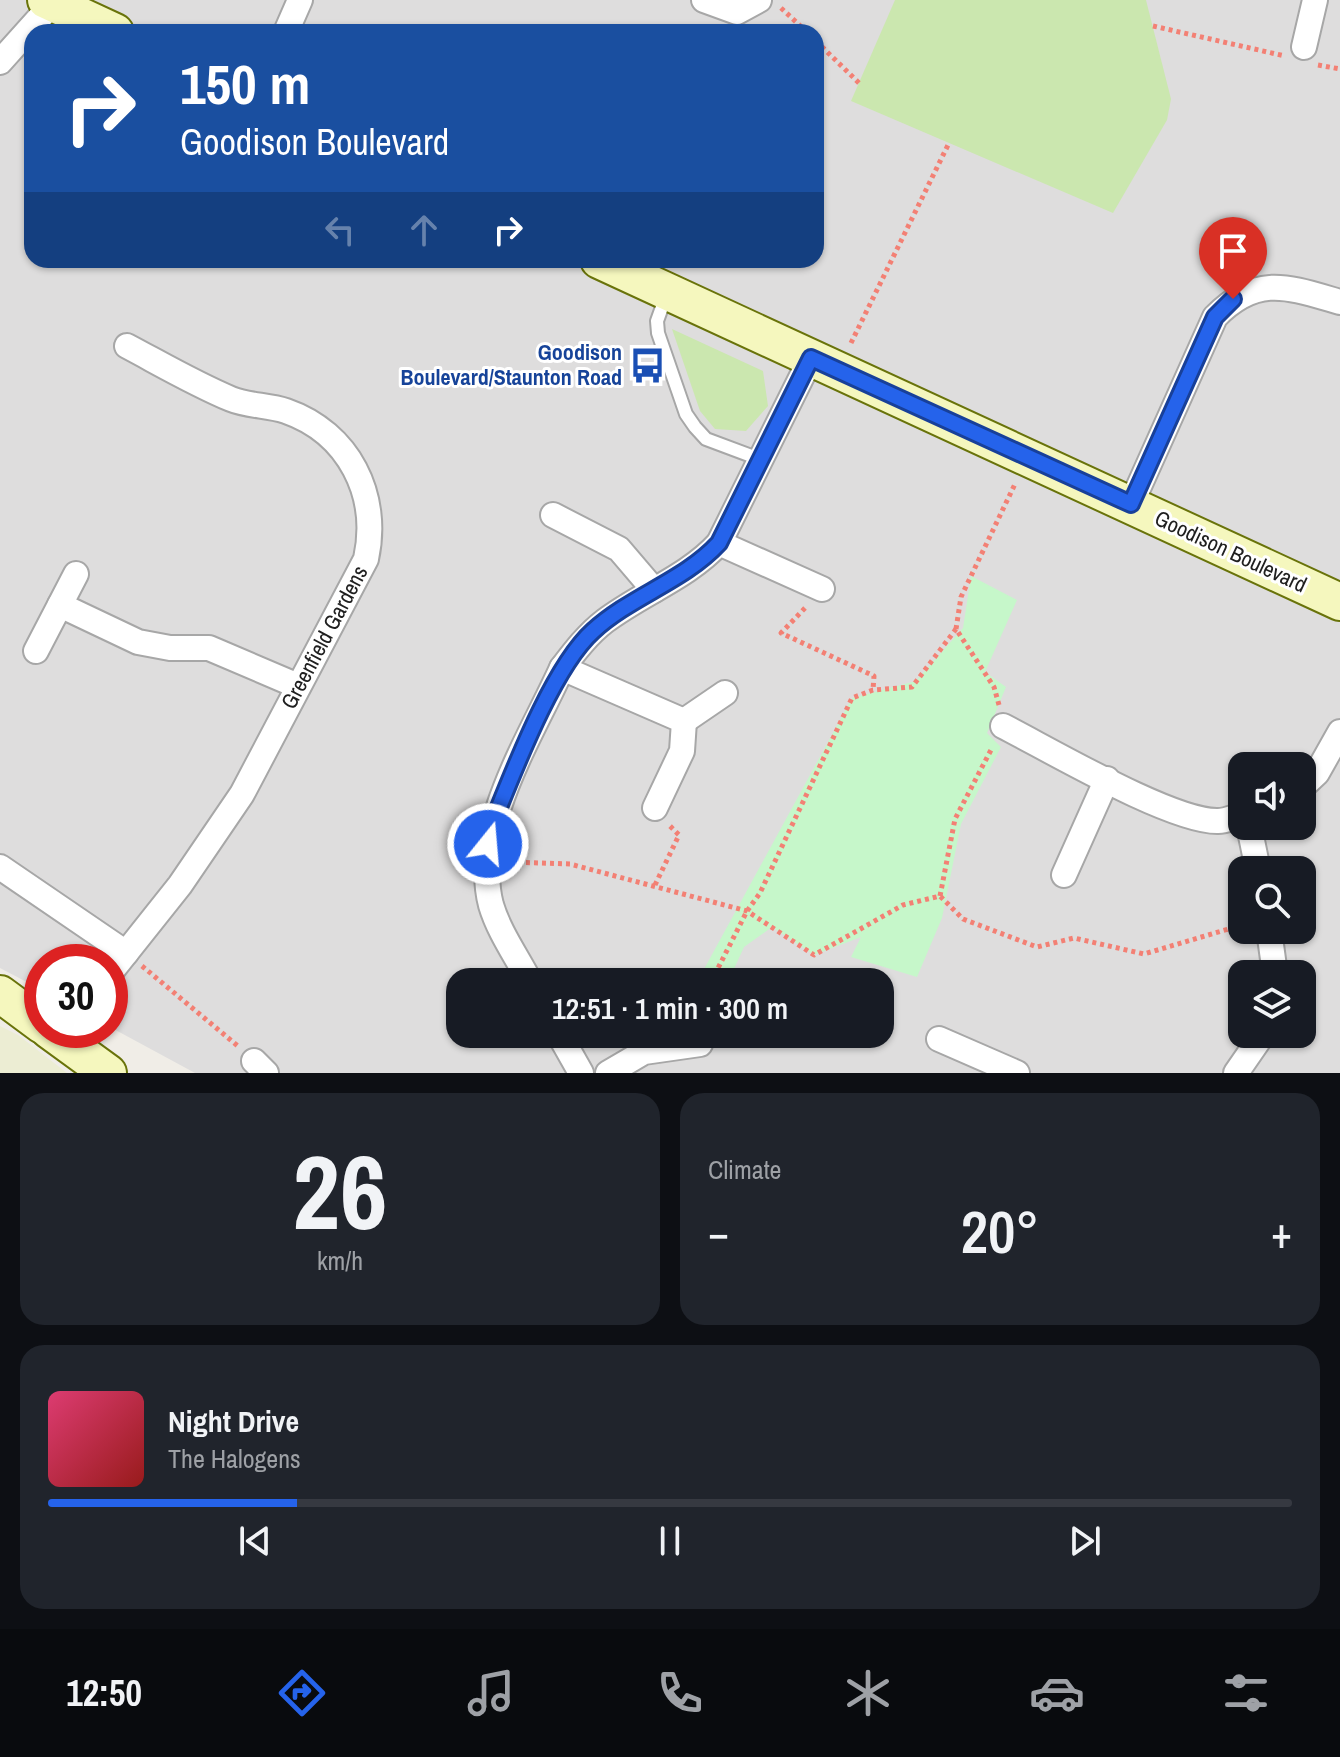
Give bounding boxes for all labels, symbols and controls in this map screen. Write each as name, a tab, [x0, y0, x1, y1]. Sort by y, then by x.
text: 150 m	[180, 46, 310, 121]
icon: right	[48, 56, 152, 160]
text: Goodison Boulevard	[180, 118, 449, 166]
icon: left	[318, 208, 362, 252]
icon: ahead	[402, 208, 446, 252]
icon: right	[486, 208, 530, 252]
pin	[1199, 217, 1267, 299]
icon: arrive	[1211, 229, 1255, 273]
place label: Goodison Boulevard/Staunton Road	[400, 337, 622, 392]
bus stop icon: Goodison Boulevard/Staunton Road	[629, 346, 667, 384]
street label: Goodison Boulevard	[1150, 503, 1312, 599]
street label: Greenfield Gardens	[274, 560, 374, 714]
map controls	[1228, 752, 1316, 1048]
button: sound	[1228, 752, 1316, 840]
position arrow	[446, 802, 530, 886]
button: search	[1228, 856, 1316, 944]
speed limit sign: 30	[24, 944, 128, 1048]
button: layers	[1228, 960, 1316, 1048]
text: 12:51 · 1 min · 300 m	[552, 988, 788, 1028]
text: 26	[293, 1121, 387, 1261]
text: Climate	[708, 1152, 781, 1187]
text: 20°	[961, 1191, 1039, 1272]
text: −	[708, 1202, 729, 1262]
text: +	[1271, 1202, 1292, 1262]
text: km/h	[317, 1243, 363, 1278]
text: Night Drive	[168, 1401, 299, 1441]
text: The Halogens	[168, 1441, 301, 1476]
icon: previous	[233, 1519, 277, 1563]
icon: pause	[648, 1519, 692, 1563]
icon: next	[1063, 1519, 1107, 1563]
icon: directions	[274, 1665, 330, 1721]
icon: music	[463, 1665, 519, 1721]
icon: phone	[652, 1665, 708, 1721]
icon: climate	[840, 1665, 896, 1721]
icon: car	[1029, 1665, 1085, 1721]
icon: filters	[1218, 1665, 1274, 1721]
text: 12:50	[66, 1669, 142, 1717]

